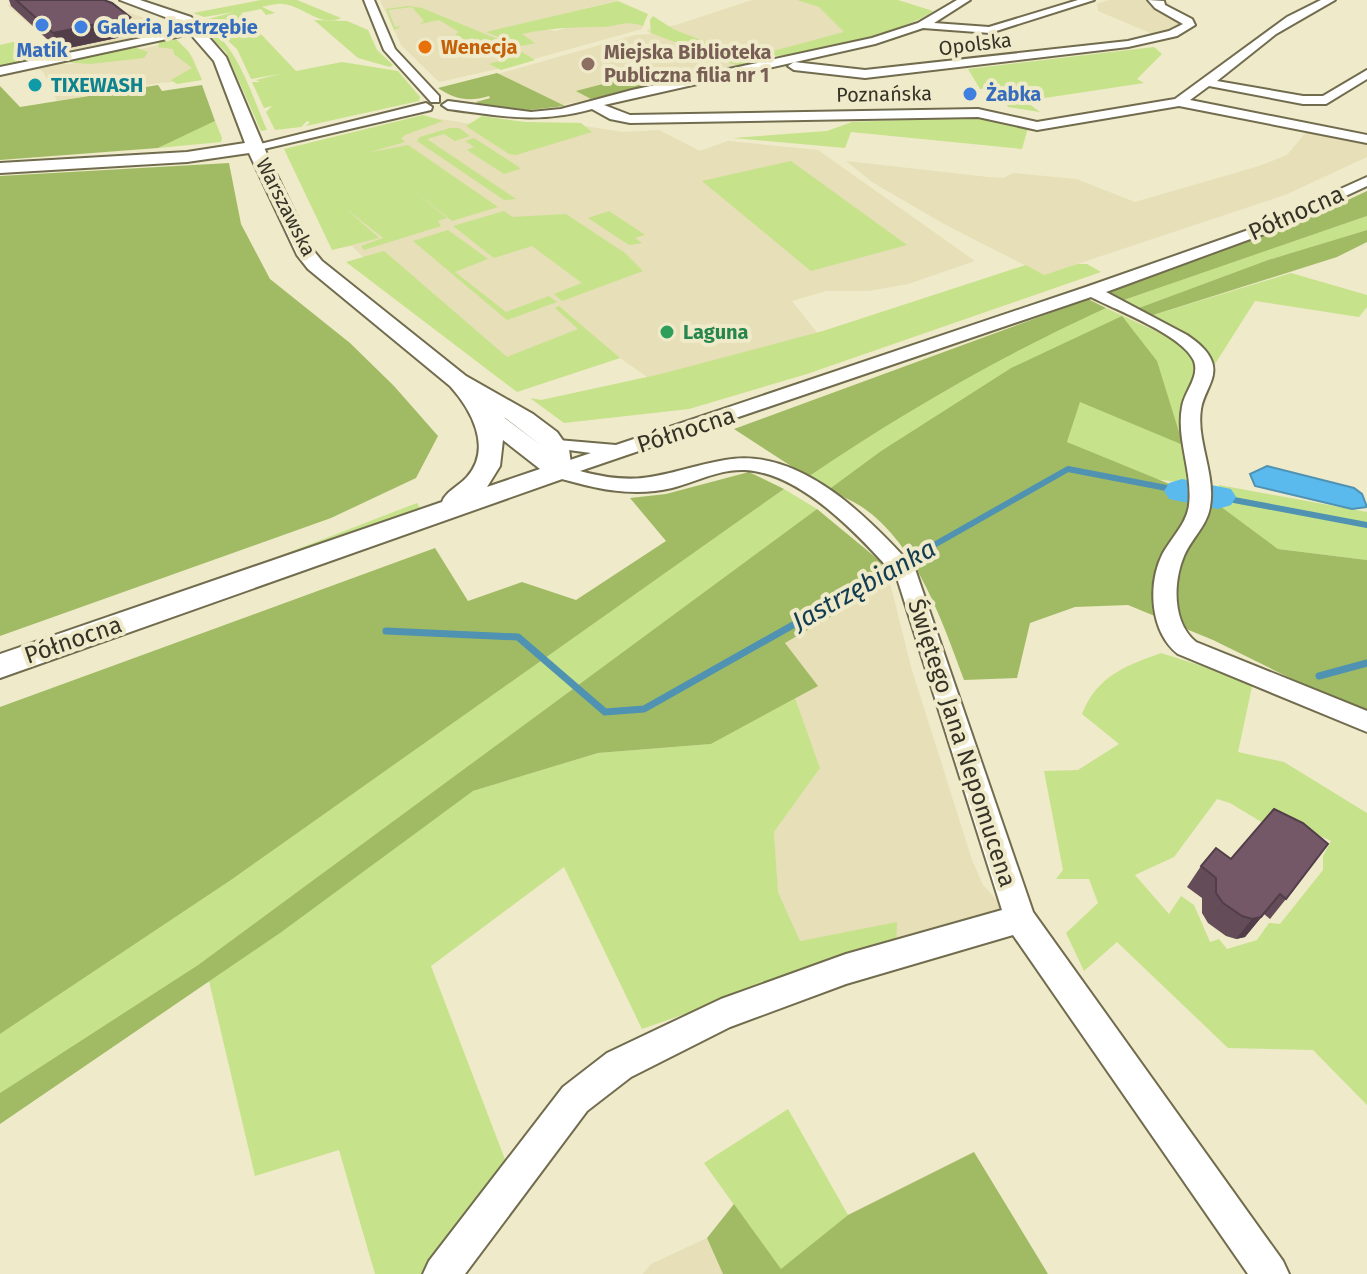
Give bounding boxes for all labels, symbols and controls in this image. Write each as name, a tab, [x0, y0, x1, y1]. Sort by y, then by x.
place label: Galeria Jastrzębie	[97, 15, 258, 39]
marker: Matik	[33, 16, 51, 34]
marker: Galeria Jastrzębie	[72, 18, 90, 36]
street label: Opolska	[937, 28, 1013, 60]
place label: Wenecja	[441, 35, 518, 59]
place label: Matik	[16, 38, 68, 62]
marker: Wenecja	[416, 38, 434, 56]
place label: Miejska Biblioteka Publiczna filia nr 1	[604, 40, 771, 87]
marker: Miejska Biblioteka Publiczna filia nr 1	[579, 55, 597, 73]
place label: TIXEWASH	[51, 73, 143, 97]
marker: TIXEWASH	[26, 76, 44, 94]
street label: Poznańska	[836, 81, 932, 107]
place label: Żabka	[986, 82, 1041, 106]
marker: Żabka	[961, 85, 979, 103]
street label: Warszawska	[251, 154, 321, 260]
street label: Północna	[1244, 180, 1348, 246]
place label: Laguna	[683, 320, 749, 344]
marker: Laguna	[658, 323, 676, 341]
street label: Północna	[633, 401, 739, 459]
water label: Jastrzębianka	[785, 533, 941, 638]
street label: Świętego Jana Nepomucena	[902, 595, 1023, 891]
street label: Północna	[21, 610, 125, 670]

